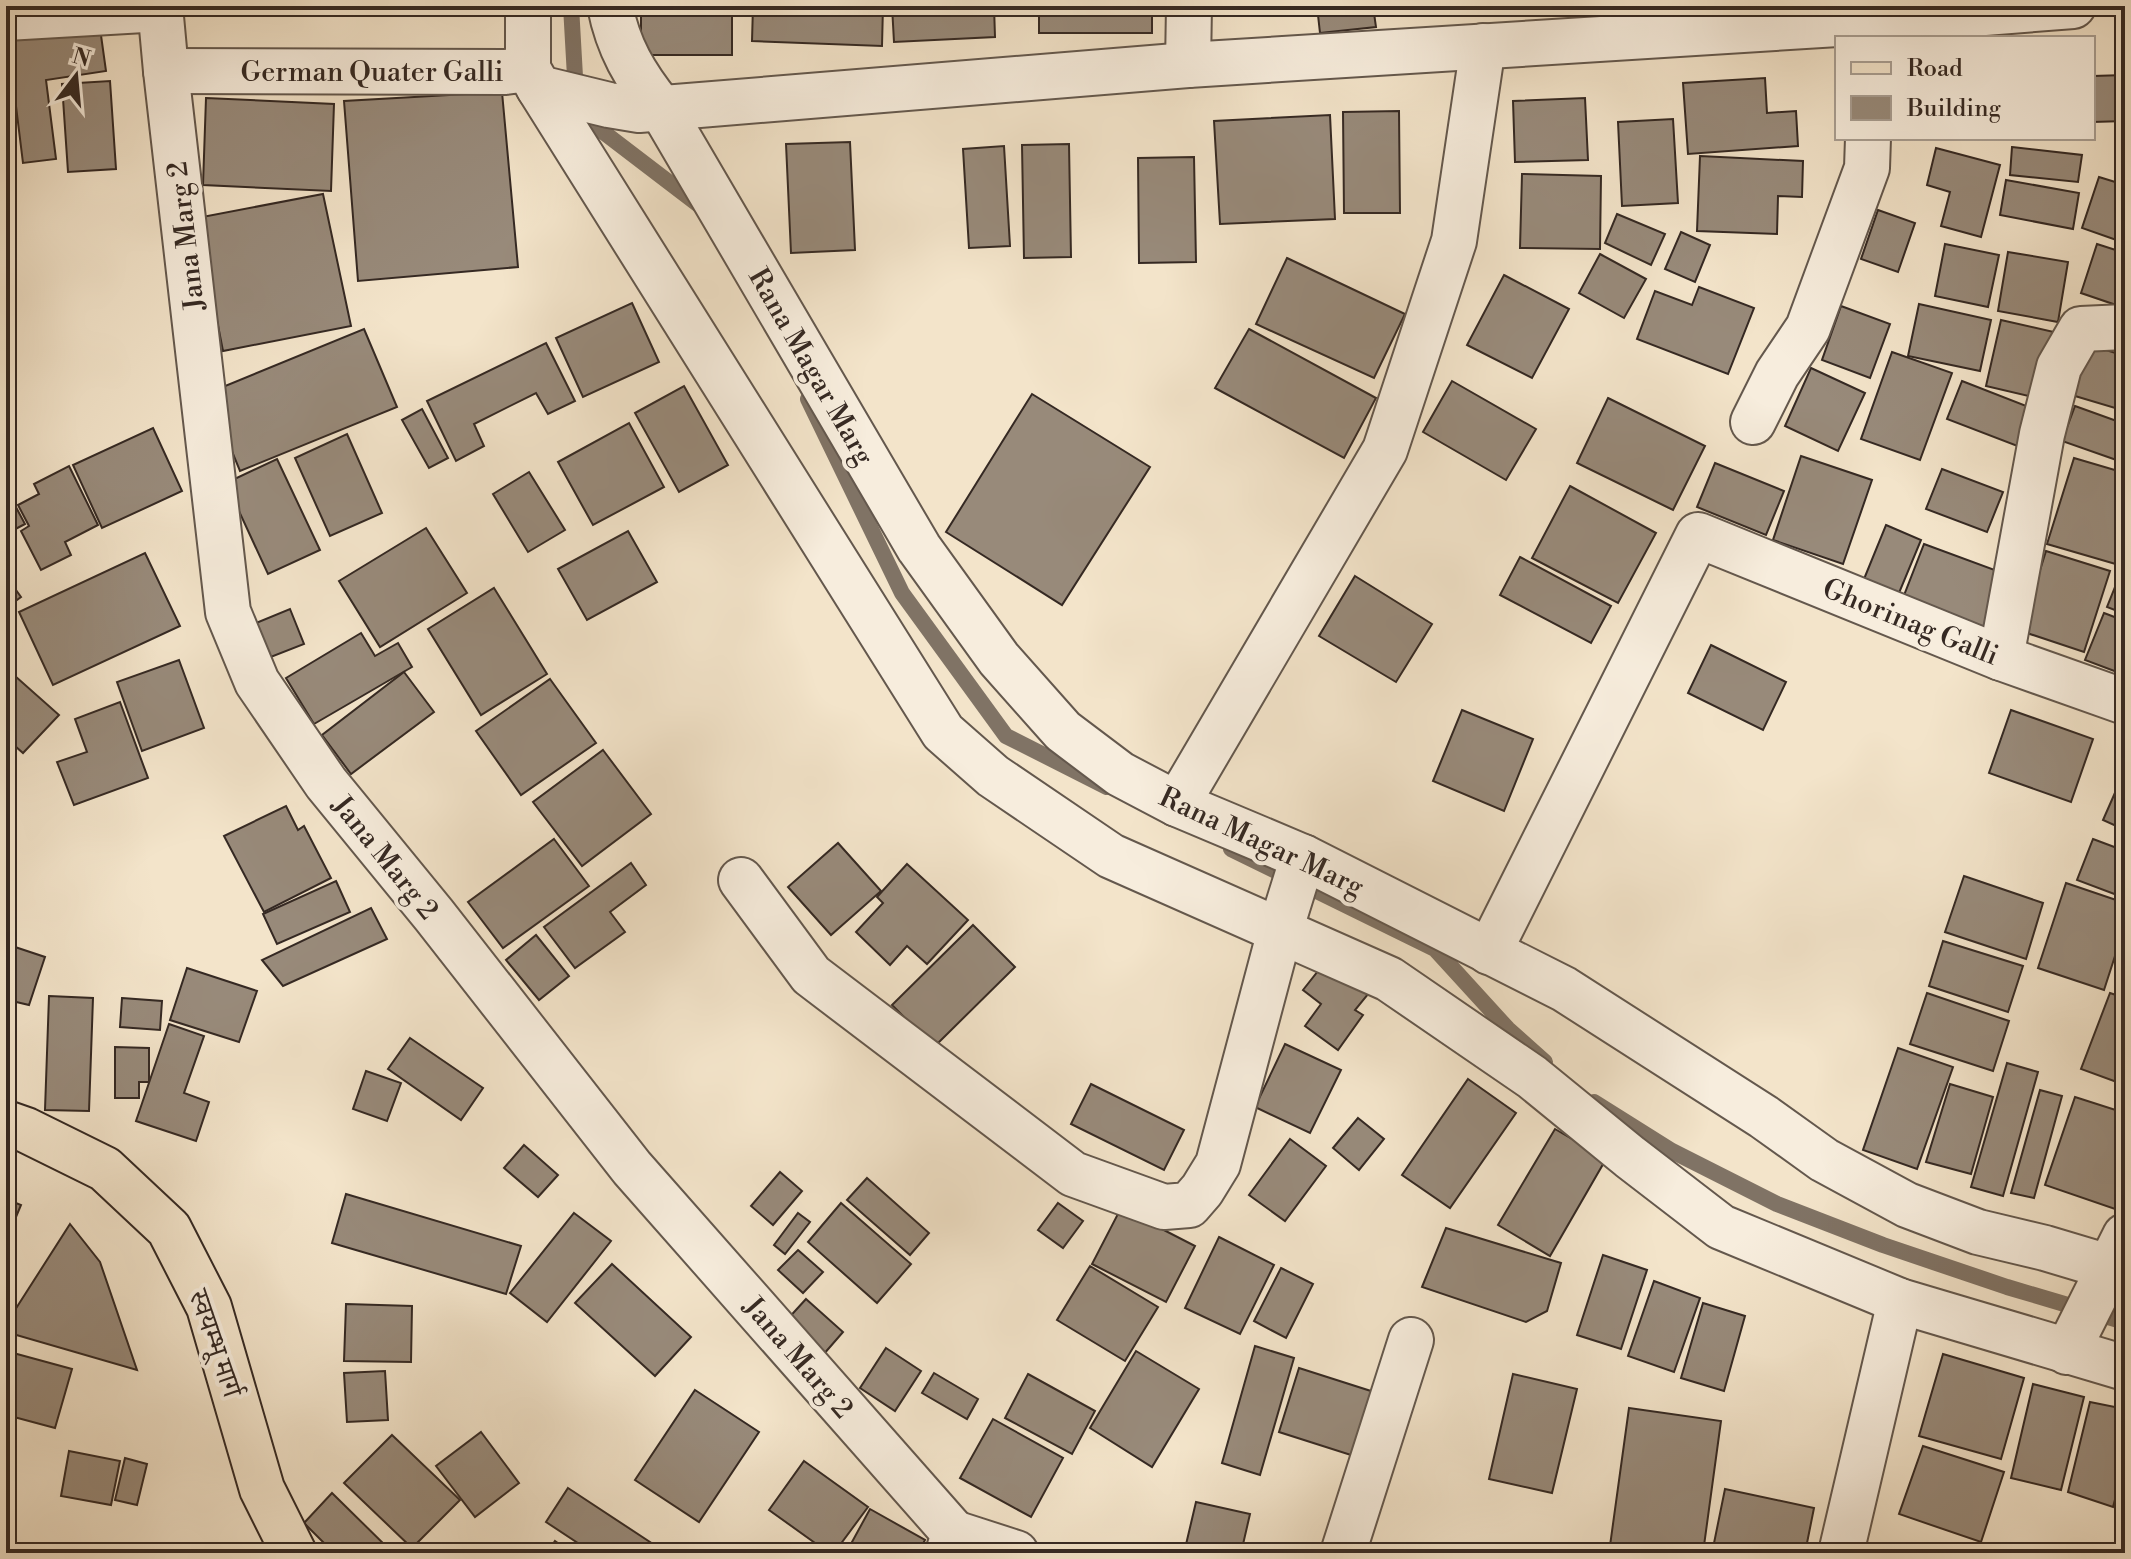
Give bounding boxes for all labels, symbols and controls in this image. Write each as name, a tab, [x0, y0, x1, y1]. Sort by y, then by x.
north arrow	[36, 36, 116, 116]
legend	[1835, 36, 2095, 140]
text: N	[69, 43, 94, 74]
text: Road	[1907, 54, 1963, 84]
street label: German Quater Galli	[241, 55, 503, 90]
text: Building	[1906, 94, 2001, 124]
street label: Jana Marg 2	[160, 159, 213, 313]
street label: Rana Magar Marg	[740, 262, 881, 472]
street label: Ghorinag Galli	[1817, 571, 2004, 674]
street label: Rana Magar Marg	[1154, 780, 1370, 905]
street label: Jana Marg 2	[323, 788, 446, 927]
street label: स्वयम्भू मार्ग	[179, 1283, 250, 1403]
street label: Jana Marg 2	[735, 1289, 860, 1426]

